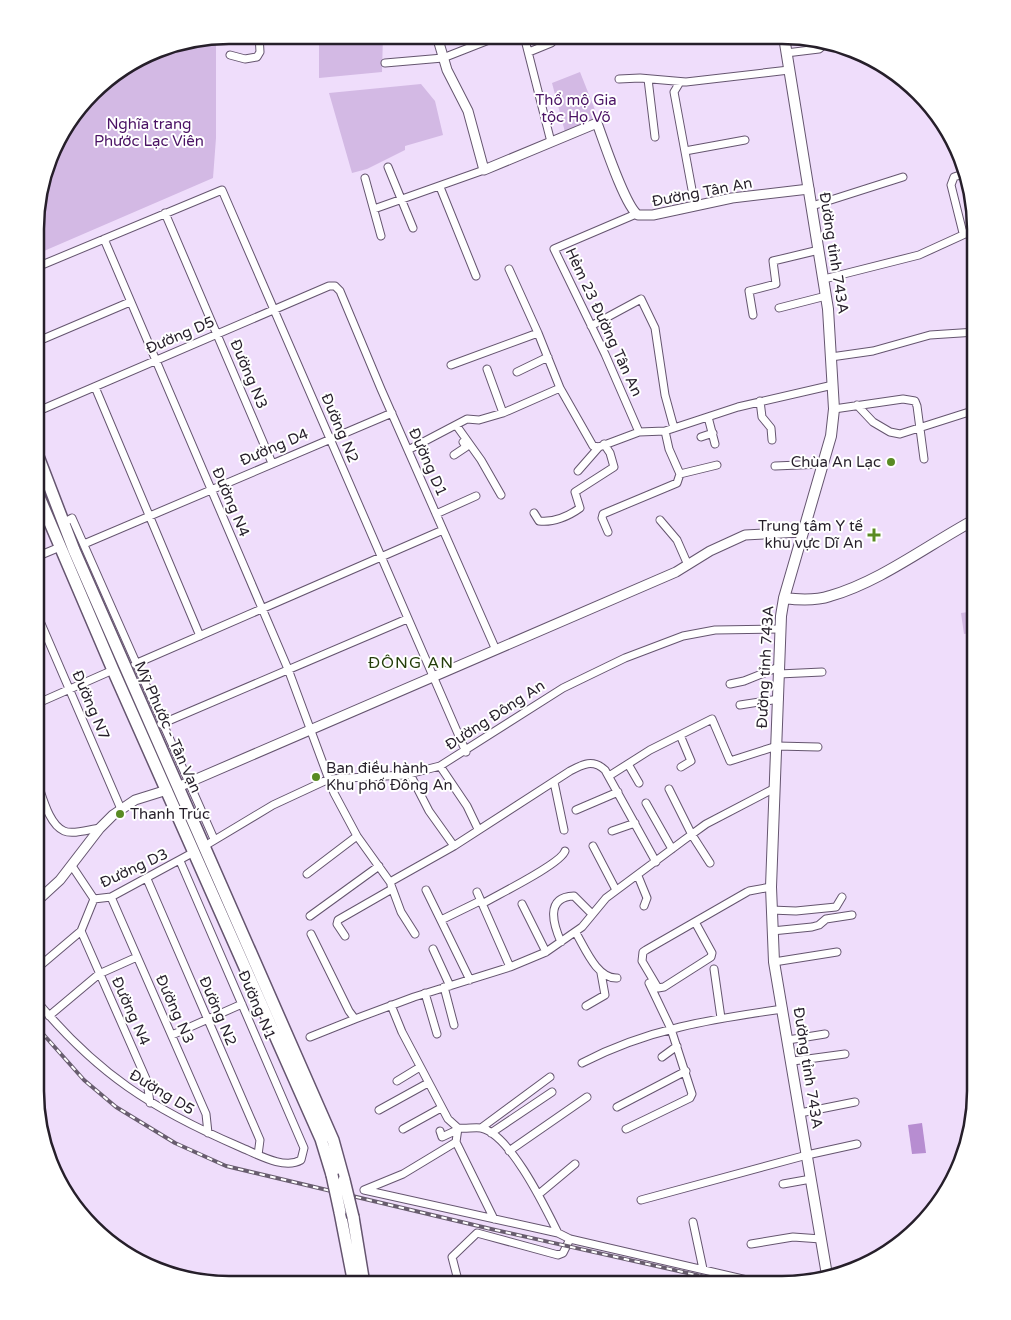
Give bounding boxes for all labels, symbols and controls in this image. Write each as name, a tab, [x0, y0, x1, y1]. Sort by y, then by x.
park label: Thổ mộ Gia tộc Họ Võ	[535, 91, 617, 126]
park label: Nghĩa trang Phước Lạc Viên	[94, 115, 204, 150]
street label: Đường Tân An	[650, 173, 754, 211]
street label: Đường tỉnh 743A	[815, 191, 853, 315]
street label: Hẻm 23 Đường Tân An	[562, 245, 646, 399]
street label: Đường D5	[143, 312, 217, 358]
street label: Đường N3	[226, 337, 272, 411]
street label: Đường N2	[317, 391, 363, 465]
street label: Đường D4	[237, 424, 311, 470]
street label: Đường D1	[405, 425, 451, 499]
place label: Chùa An Lạc	[791, 453, 881, 471]
marker: Chùa An Lạc	[885, 456, 897, 468]
street label: Đường N4	[208, 465, 254, 539]
place label: Trung tâm Y tế khu vực Dĩ An	[758, 517, 863, 552]
marker: Trung tâm Y tế khu vực Dĩ An	[867, 528, 881, 542]
street label: Đường tỉnh 743A	[753, 605, 777, 729]
district label: ĐÔNG AN	[368, 653, 454, 673]
street label: Mỹ Phước - Tân Vạn	[131, 658, 205, 796]
street label: Đường N7	[68, 668, 114, 742]
street label: Đường Đông An	[442, 676, 548, 754]
place label: Ban điều hành Khu phố Đông An	[326, 759, 453, 794]
marker: Ban điều hành Khu phố Đông An	[310, 771, 322, 783]
place label: Thanh Trúc	[130, 805, 210, 823]
marker: Thanh Trúc	[114, 808, 126, 820]
street label: Đường D3	[97, 844, 171, 892]
street label: Đường N1	[234, 968, 280, 1042]
street label: Đường N3	[152, 972, 198, 1046]
street label: Đường N4	[108, 974, 154, 1048]
street label: Đường N2	[195, 974, 241, 1048]
street label: Đường tỉnh 743A	[789, 1006, 827, 1130]
street label: Đường D5	[126, 1066, 198, 1118]

